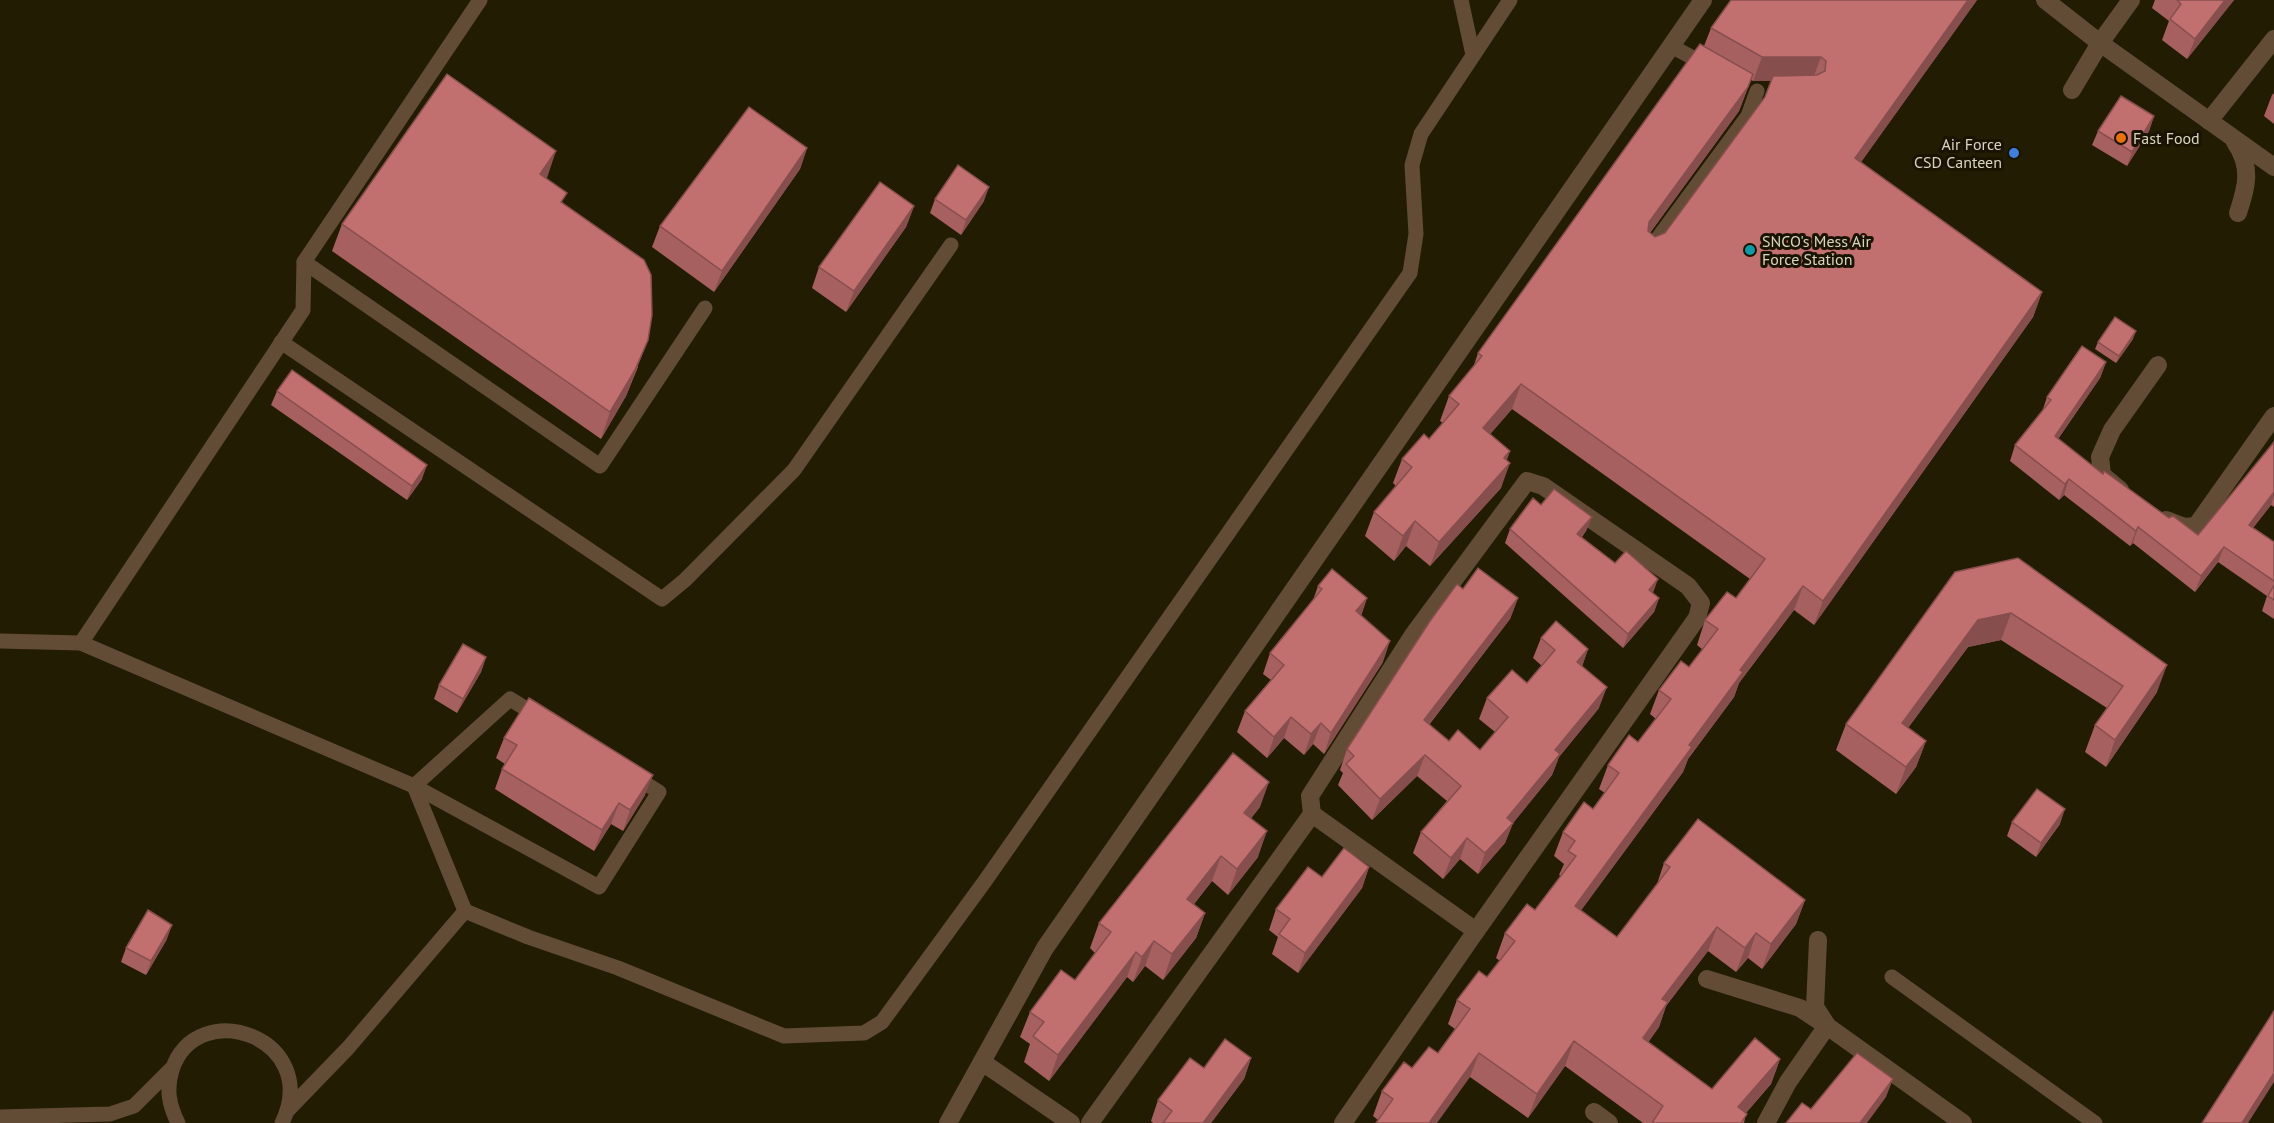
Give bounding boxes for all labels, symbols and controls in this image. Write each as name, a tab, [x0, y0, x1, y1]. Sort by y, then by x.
place label: Fast Food	[2133, 128, 2200, 148]
marker: Fast Food	[2114, 131, 2128, 145]
place label: Air Force CSD Canteen	[1914, 134, 2002, 172]
marker: Air Force CSD Canteen	[2007, 146, 2021, 160]
place label: SNCO's Mess Air Force Station	[1762, 231, 1871, 269]
marker: SNCO's Mess Air Force Station	[1743, 243, 1757, 257]

